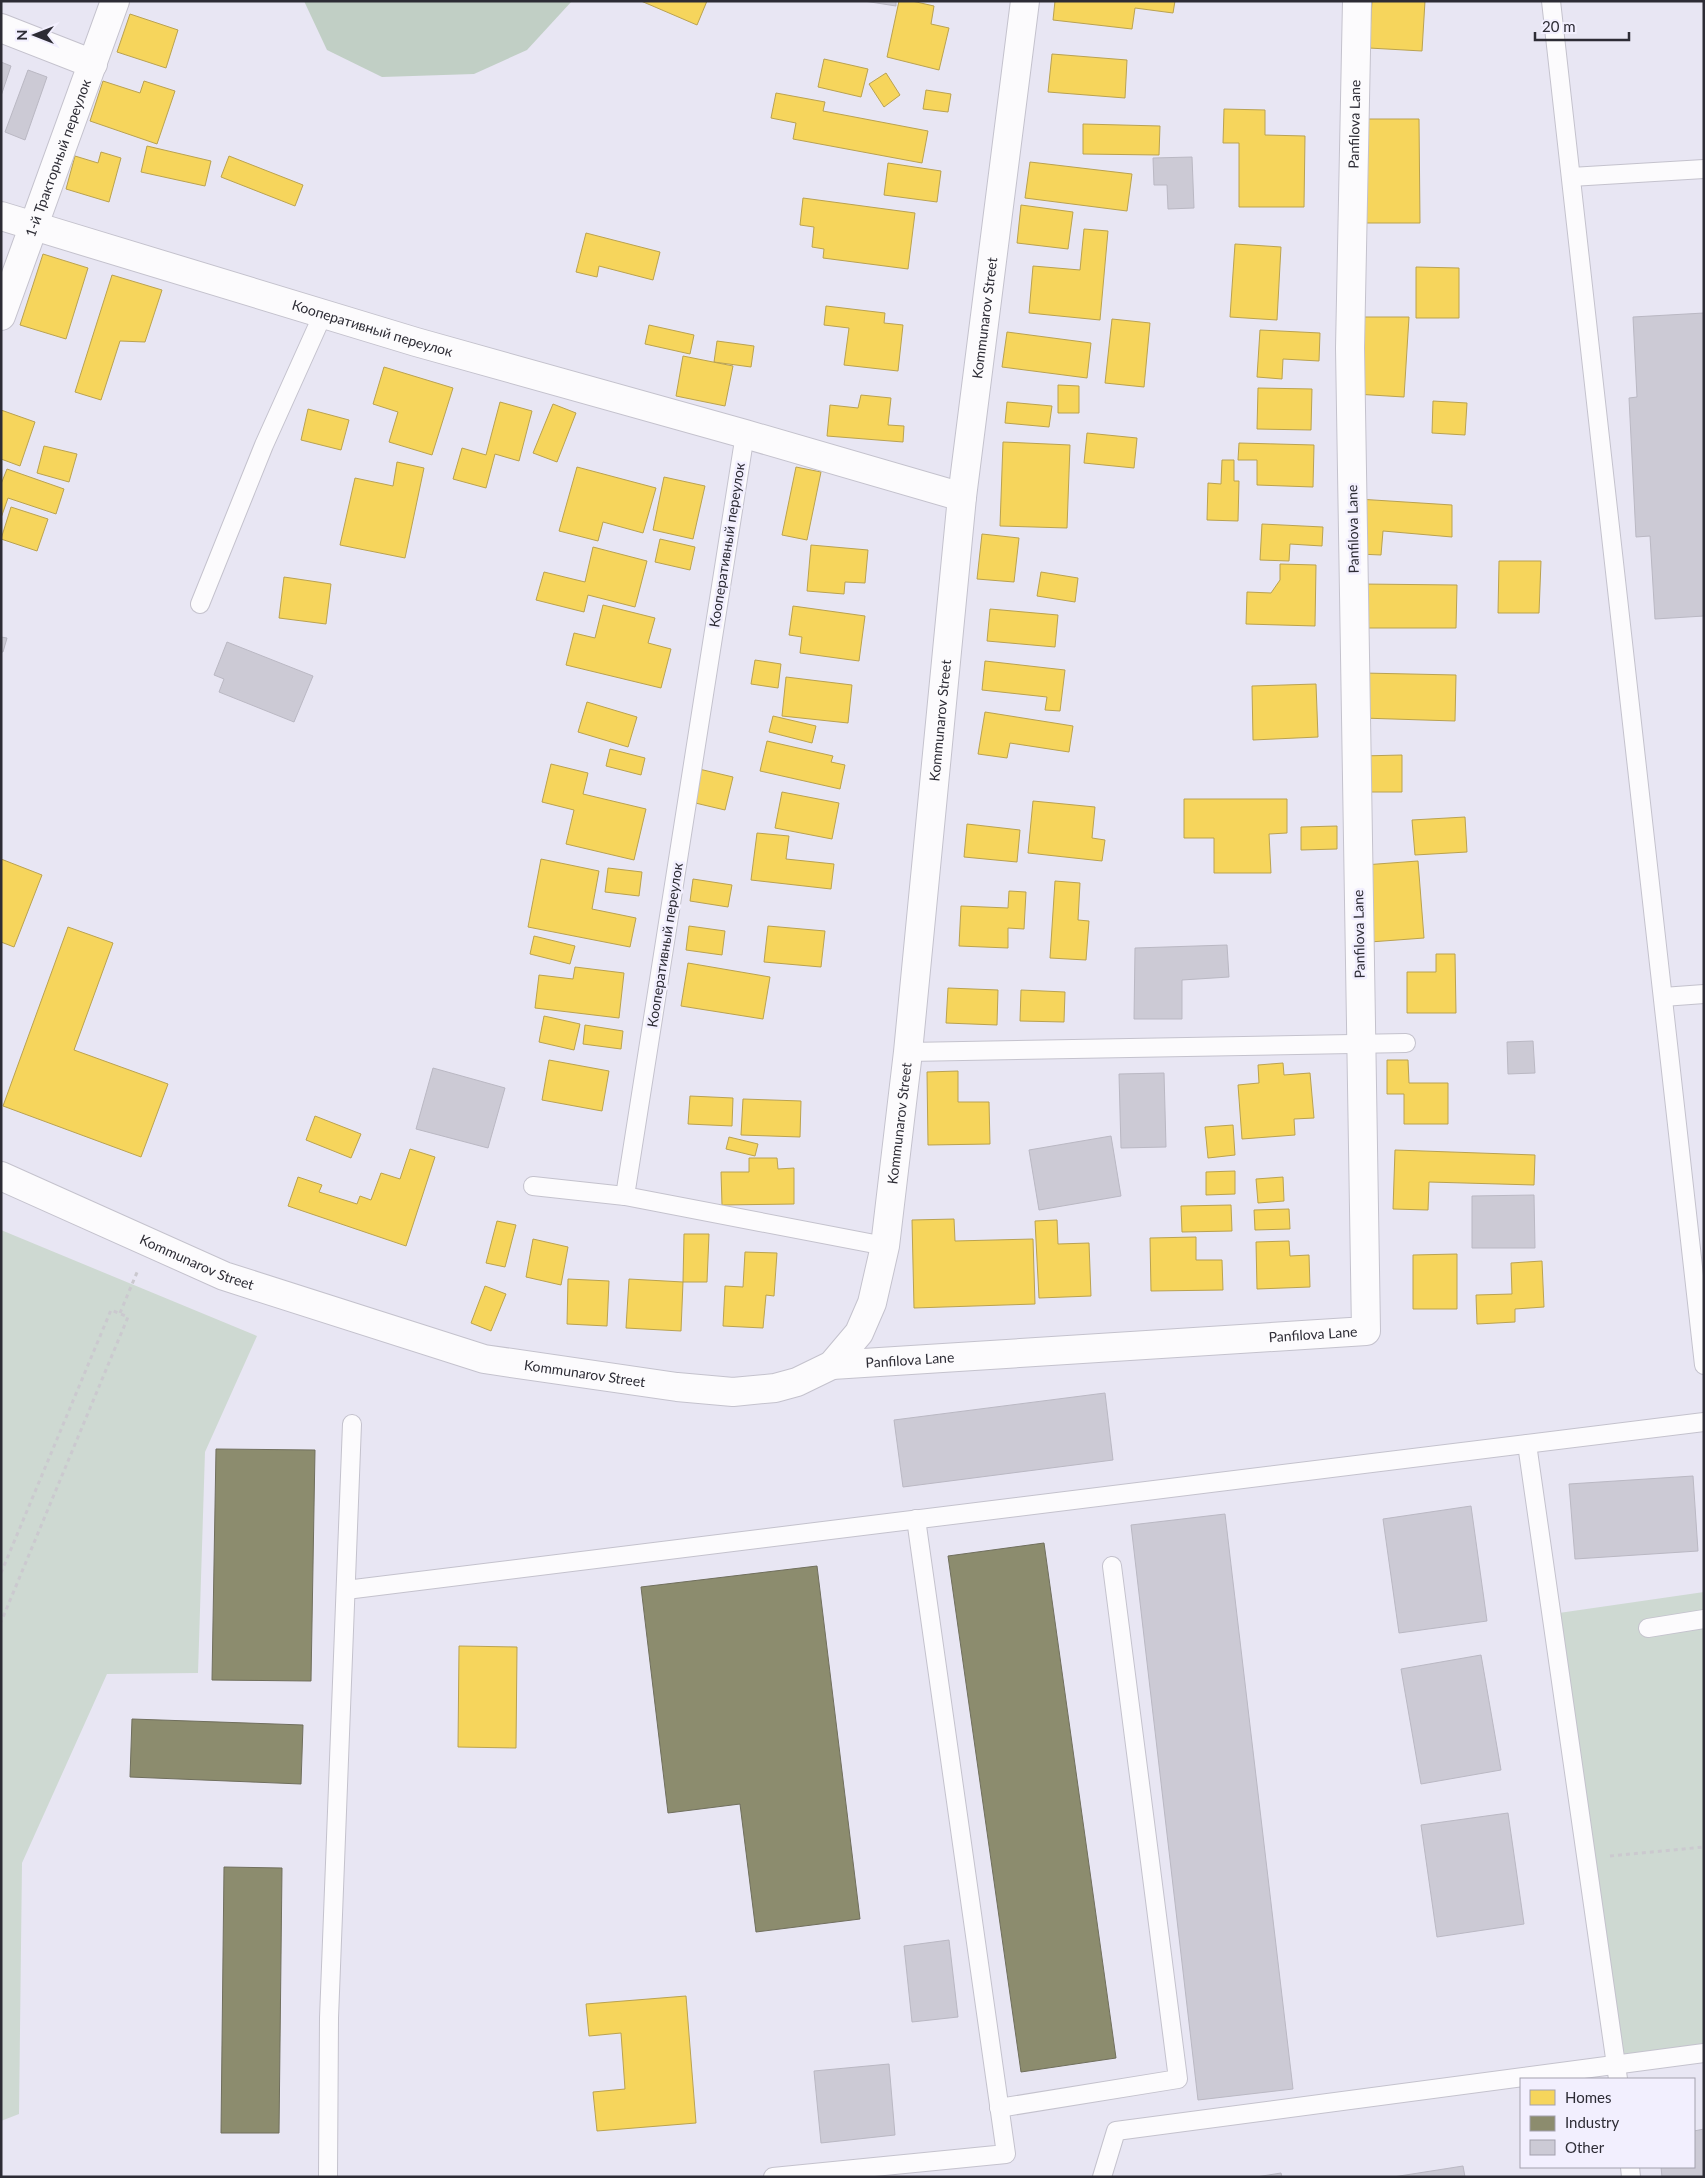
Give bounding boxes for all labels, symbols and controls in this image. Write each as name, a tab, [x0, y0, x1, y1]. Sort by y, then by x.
north arrow	[10, 10, 60, 60]
scale bar	[1535, 10, 1629, 42]
text: 20 m	[1542, 17, 1576, 35]
text: N	[13, 30, 30, 40]
street label: 1-й Тракторный переулок	[21, 76, 94, 239]
street label: Panfilova Lane	[1345, 80, 1363, 169]
street label: Kommunarov Street	[968, 256, 1000, 380]
street label: Кооперативный переулок	[290, 296, 455, 360]
street label: Кооперативный переулок	[705, 461, 748, 629]
street label: Panfilova Lane	[1343, 484, 1362, 574]
street label: Kommunarov Street	[925, 659, 954, 782]
street label: Кооперативный переулок	[643, 861, 686, 1029]
street label: Panfilova Lane	[1349, 889, 1368, 979]
street label: Kommunarov Street	[883, 1062, 915, 1185]
street label: Kommunarov Street	[137, 1230, 256, 1293]
street label: Panfilova Lane	[1268, 1323, 1358, 1345]
street label: Panfilova Lane	[865, 1348, 955, 1371]
street label: Kommunarov Street	[523, 1356, 646, 1390]
legend	[1520, 2078, 1695, 2168]
text: Homes	[1565, 2088, 1611, 2106]
text: Industry	[1565, 2113, 1620, 2131]
text: Other	[1565, 2138, 1605, 2156]

